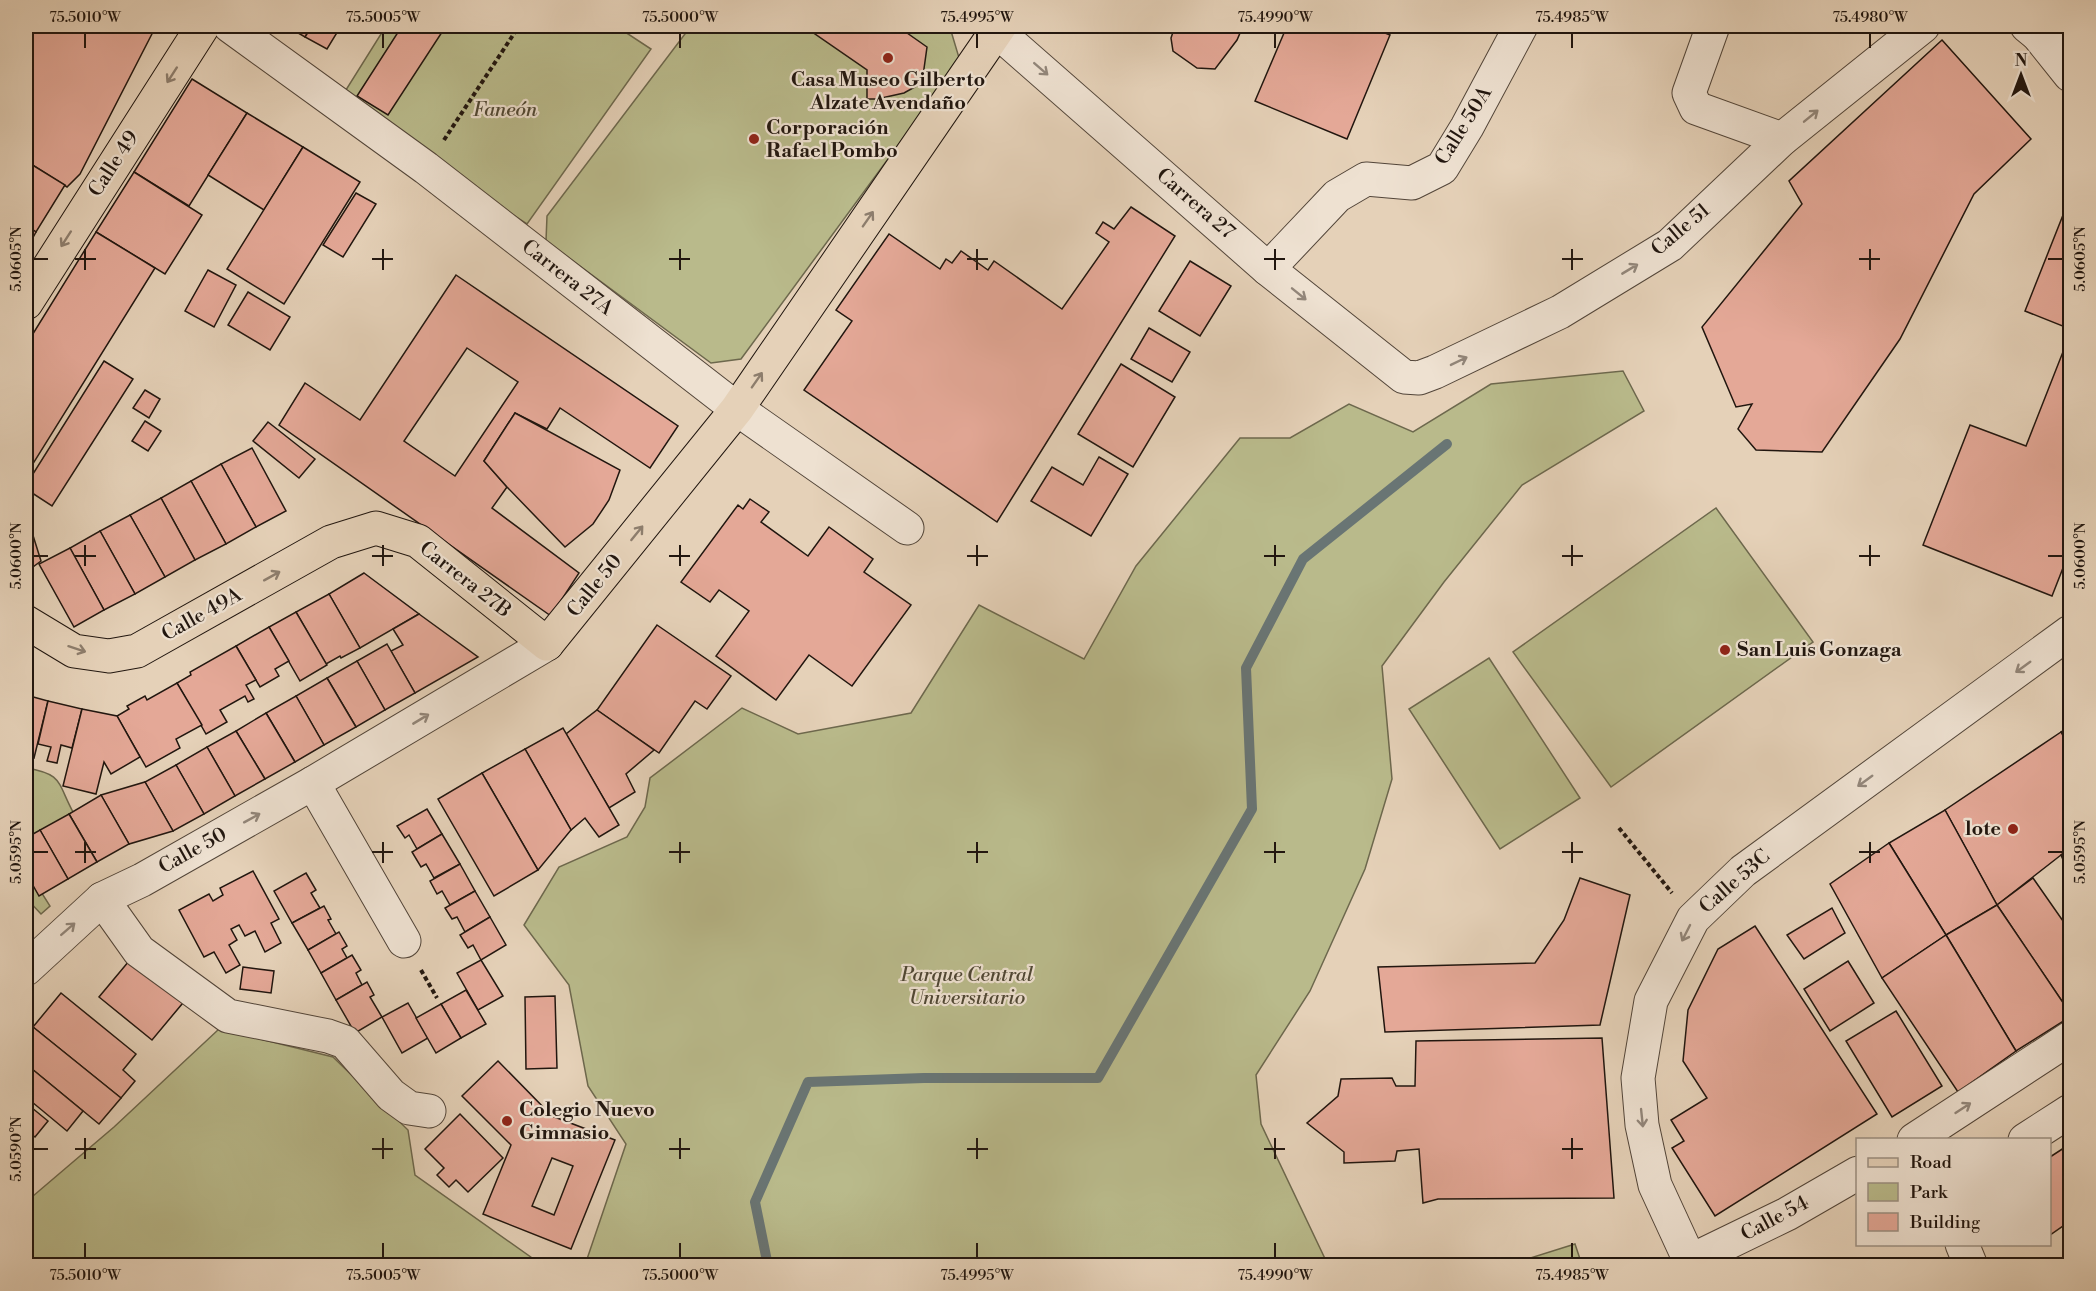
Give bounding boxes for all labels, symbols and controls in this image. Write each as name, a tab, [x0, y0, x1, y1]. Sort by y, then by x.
text: 75.5010°W	[49, 8, 121, 27]
text: 75.5005°W	[346, 8, 421, 27]
text: 75.5000°W	[642, 8, 718, 27]
text: 75.4995°W	[940, 8, 1014, 27]
text: 75.4990°W	[1237, 8, 1313, 27]
text: 75.4985°W	[1535, 8, 1609, 27]
text: 75.4980°W	[1832, 8, 1908, 27]
north arrow	[1991, 45, 2051, 105]
marker: Casa Museo Gilberto Alzate Avendaño	[881, 51, 895, 65]
text: N	[2015, 51, 2028, 71]
one-way arrow	[1034, 62, 1049, 76]
one-way arrow	[165, 66, 177, 83]
place label: Casa Museo Gilberto Alzate Avendaño	[791, 68, 985, 116]
street label: Calle 50A	[1430, 81, 1499, 170]
park label: Faneón	[473, 98, 538, 123]
one-way arrow	[1802, 109, 1818, 122]
place label: Corporación Rafael Pombo	[766, 116, 898, 164]
street label: Calle 49	[83, 126, 145, 202]
marker: Corporación Rafael Pombo	[747, 132, 761, 146]
street label: Carrera 27	[1151, 163, 1239, 245]
street label: Calle 51	[1646, 198, 1716, 262]
one-way arrow	[862, 211, 874, 228]
text: 5.0605°N	[7, 226, 26, 292]
text: 5.0605°N	[2071, 226, 2090, 292]
one-way arrow	[60, 230, 72, 247]
street label: Carrera 27A	[516, 234, 619, 322]
one-way arrow	[1621, 262, 1638, 274]
one-way arrow	[1291, 287, 1307, 300]
one-way arrow	[1449, 354, 1467, 366]
one-way arrow	[751, 372, 763, 388]
text: 5.0600°N	[7, 522, 26, 590]
text: 5.0600°N	[2071, 522, 2090, 590]
one-way arrow	[630, 525, 643, 541]
street label: Carrera 27B	[414, 536, 516, 624]
street label: Calle 50	[562, 549, 628, 623]
one-way arrow	[263, 569, 280, 581]
street label: Calle 49A	[158, 582, 248, 647]
place label: San Luis Gonzaga	[1737, 638, 1902, 663]
marker: San Luis Gonzaga	[1718, 643, 1732, 657]
one-way arrow	[67, 645, 86, 656]
one-way arrow	[2016, 661, 2032, 673]
one-way arrow	[412, 713, 429, 725]
one-way arrow	[1858, 775, 1874, 788]
one-way arrow	[244, 811, 261, 823]
place label: lote	[1965, 817, 2001, 842]
text: 5.0595°N	[7, 820, 26, 884]
text: 5.0595°N	[2071, 820, 2090, 884]
street label: Calle 50	[154, 822, 232, 880]
marker: lote	[2006, 822, 2020, 836]
street label: Calle 53C	[1694, 844, 1776, 920]
one-way arrow	[61, 922, 76, 936]
one-way arrow	[1679, 924, 1691, 942]
park label: Parque Central Universitario	[900, 963, 1034, 1011]
place label: Colegio Nuevo Gimnasio	[519, 1098, 655, 1146]
one-way arrow	[1954, 1101, 1971, 1113]
one-way arrow	[1637, 1108, 1648, 1128]
marker: Colegio Nuevo Gimnasio	[500, 1114, 514, 1128]
text: 5.0590°N	[7, 1116, 26, 1182]
legend	[1856, 1138, 2051, 1246]
text: Road	[1910, 1151, 1953, 1174]
text: Park	[1910, 1181, 1949, 1204]
street label: Calle 54	[1737, 1191, 1813, 1247]
text: Building	[1909, 1211, 1981, 1234]
text: 75.5010°W	[49, 1266, 121, 1285]
text: 75.5005°W	[346, 1266, 421, 1285]
text: 75.5000°W	[642, 1266, 718, 1285]
text: 75.4995°W	[940, 1266, 1014, 1285]
text: 75.4990°W	[1237, 1266, 1313, 1285]
text: 75.4985°W	[1535, 1266, 1609, 1285]

